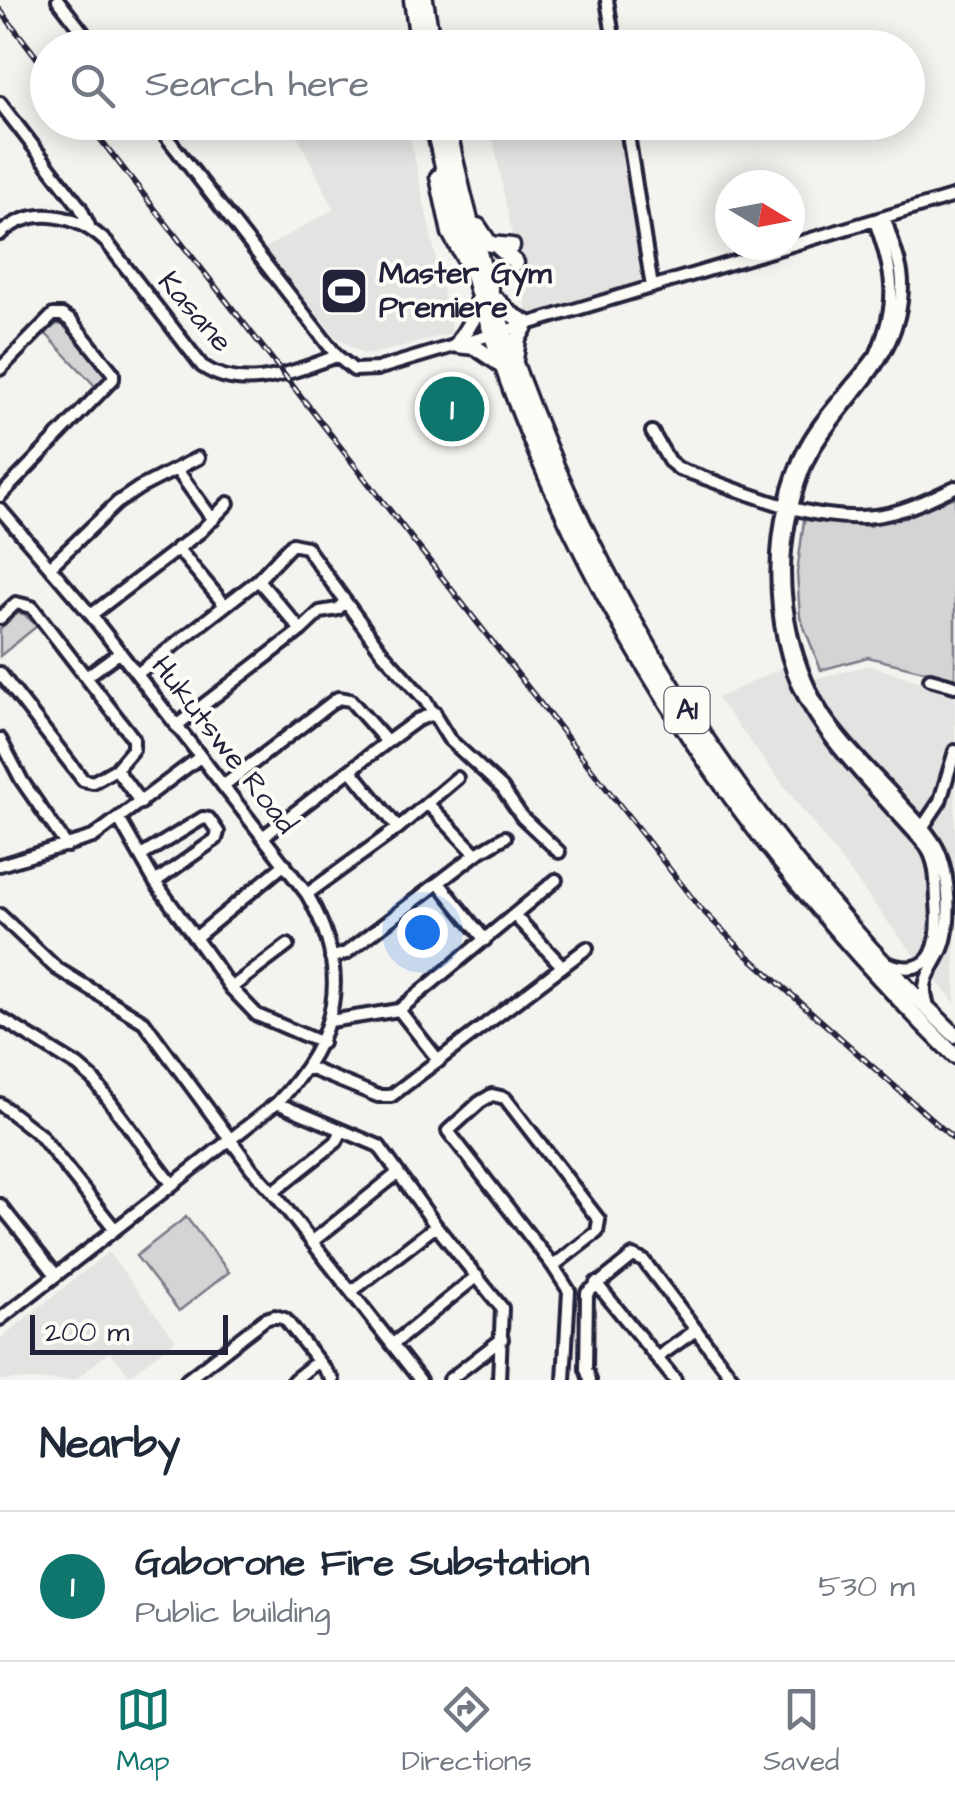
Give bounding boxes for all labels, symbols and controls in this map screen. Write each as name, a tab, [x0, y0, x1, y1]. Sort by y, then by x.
search box	[30, 30, 925, 140]
icon: search	[65, 58, 120, 113]
text: Search here	[145, 59, 369, 111]
north arrow	[715, 170, 805, 260]
place label: Master Gym Premiere	[379, 253, 552, 329]
street label: Kasane	[148, 262, 242, 362]
sports icon: Master Gym Premiere	[318, 265, 370, 317]
pin: 1	[420, 372, 484, 446]
street label: Hukutswe Road	[141, 647, 307, 843]
road number: A1	[664, 687, 710, 733]
your location	[397, 907, 448, 958]
scale bar	[30, 1310, 228, 1354]
text: 200 m	[45, 1313, 129, 1352]
text: Nearby	[40, 1416, 180, 1474]
text: Gaborone Fire Substation	[135, 1538, 590, 1590]
text: 1	[70, 1564, 75, 1609]
text: 530 m	[818, 1564, 915, 1609]
text: Public building	[135, 1590, 330, 1635]
tab: Map	[116, 1682, 171, 1781]
tab: Directions	[402, 1682, 532, 1781]
tab: Saved	[763, 1682, 839, 1781]

